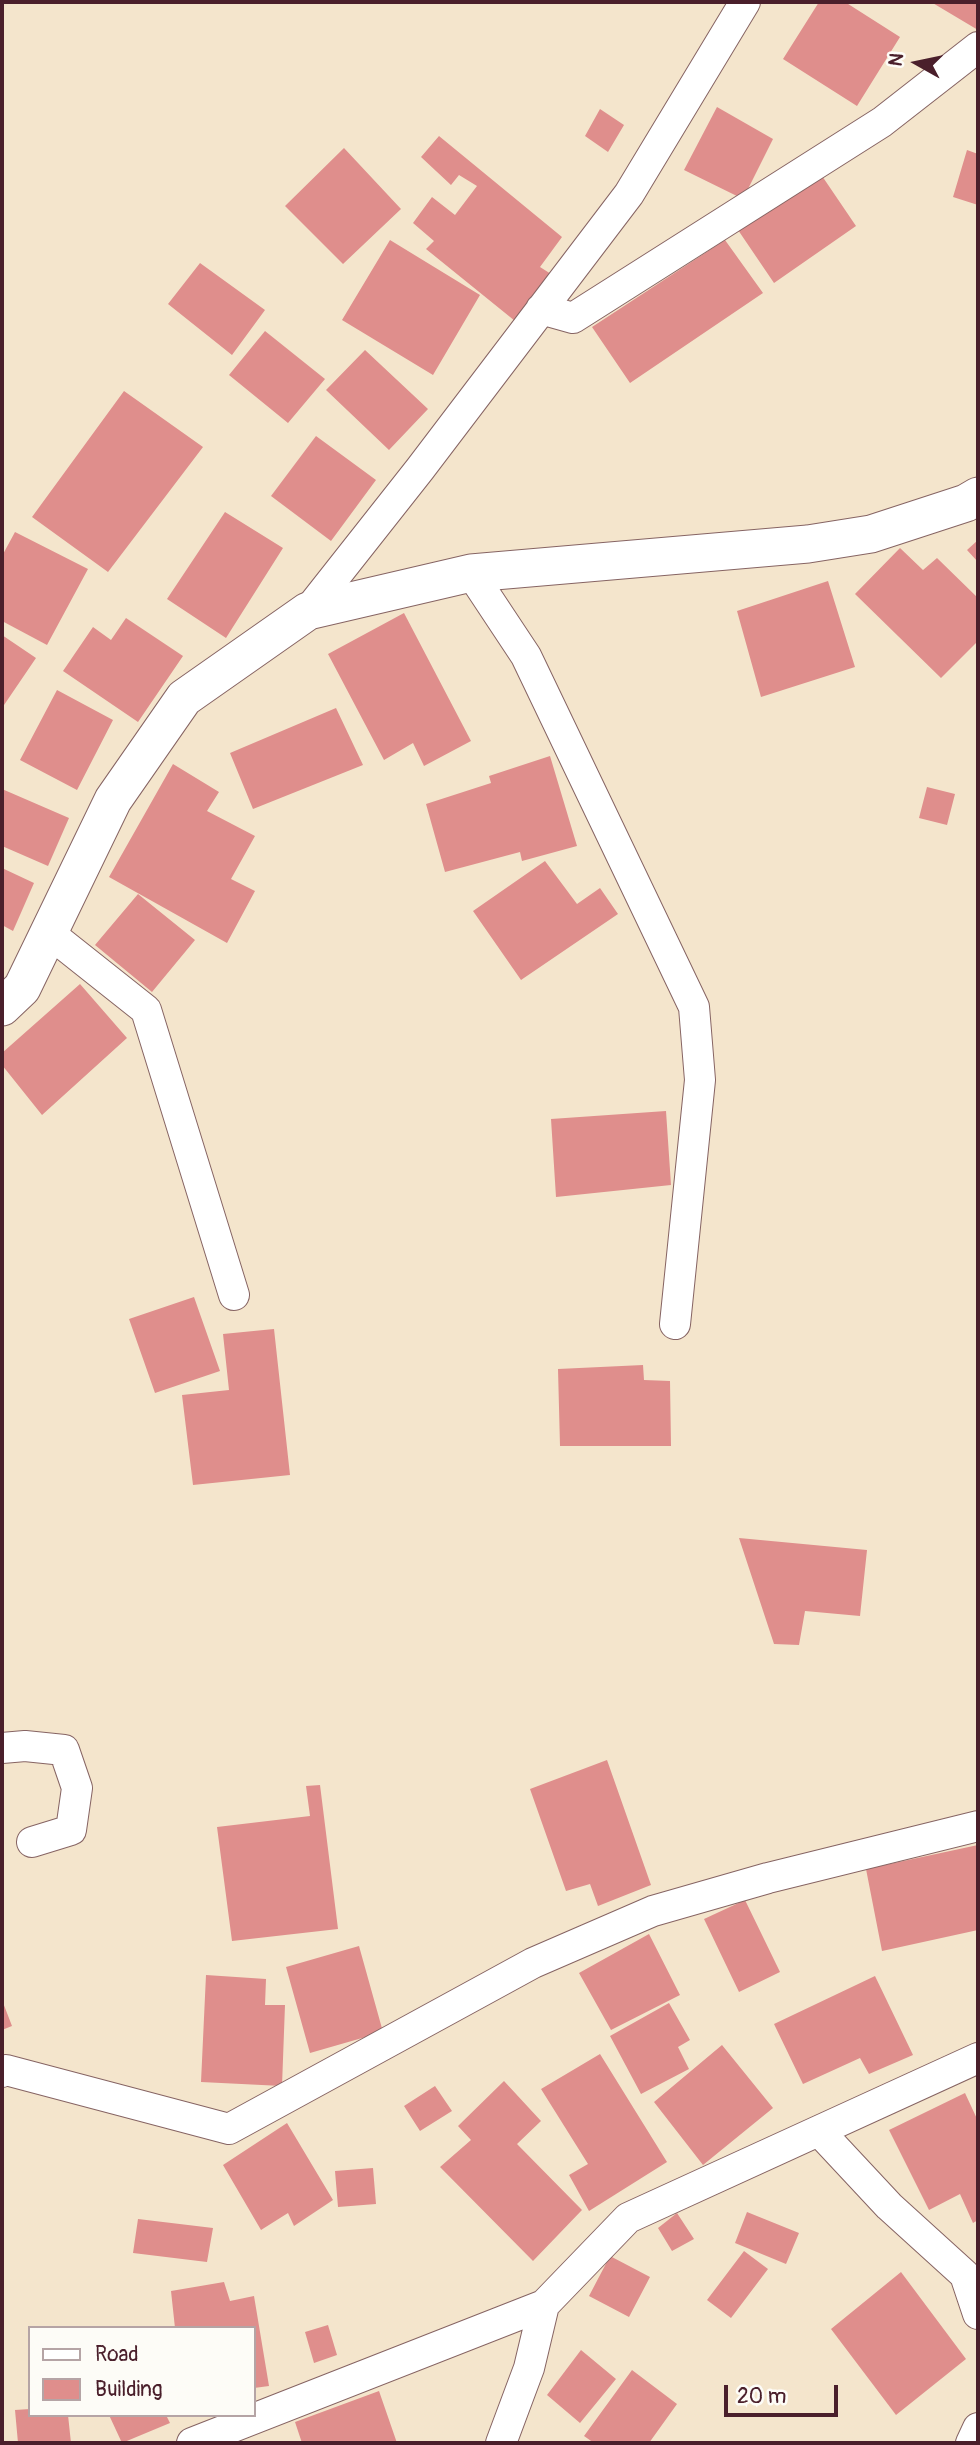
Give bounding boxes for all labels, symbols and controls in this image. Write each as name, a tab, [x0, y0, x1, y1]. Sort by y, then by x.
north arrow	[882, 28, 952, 98]
text: N	[883, 51, 909, 68]
legend	[28, 2326, 256, 2417]
text: Road	[95, 2341, 139, 2368]
scale bar	[728, 2372, 842, 2416]
text: Building	[95, 2376, 162, 2403]
text: 20 m	[737, 2383, 786, 2410]

